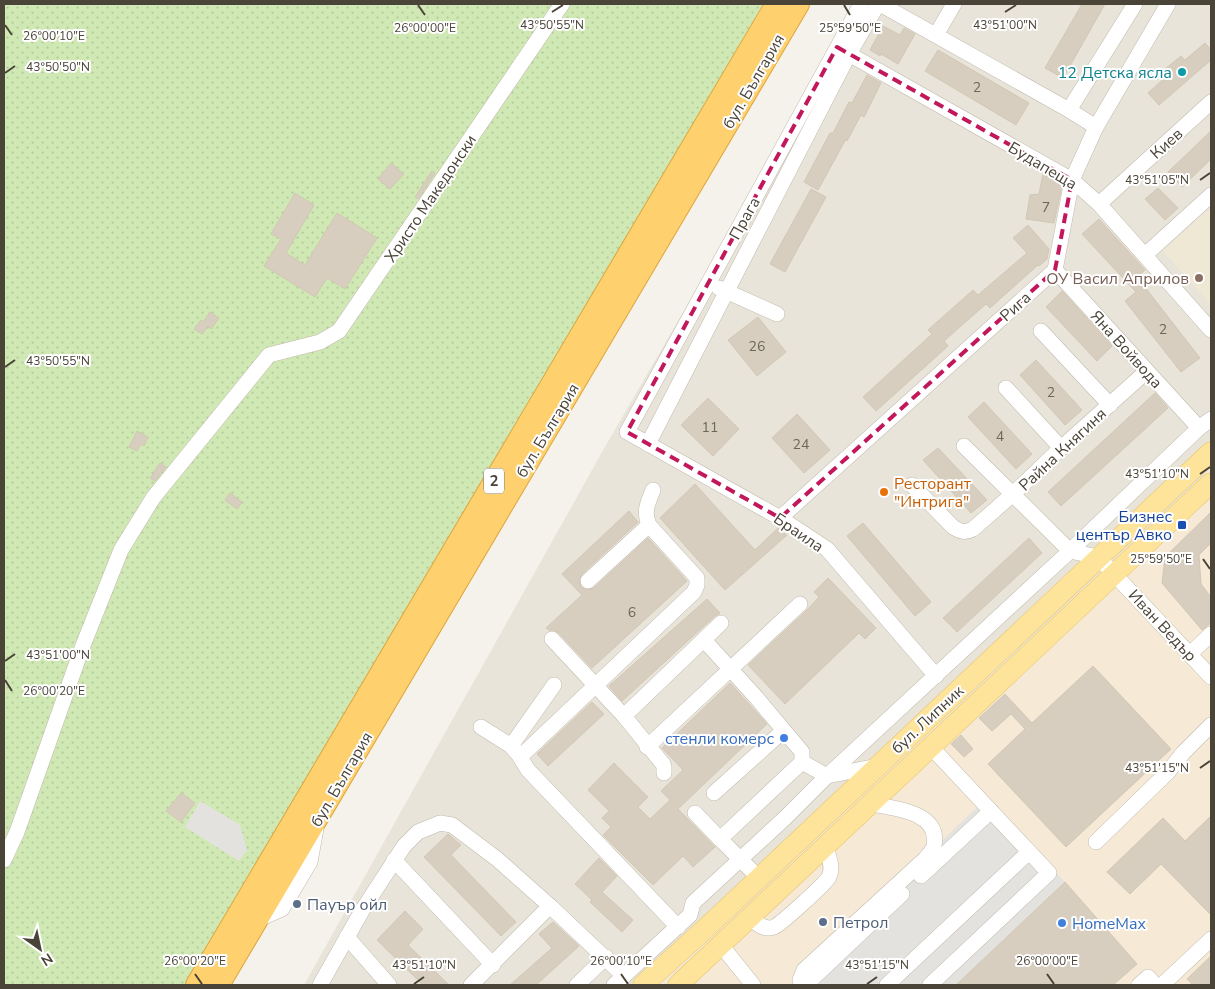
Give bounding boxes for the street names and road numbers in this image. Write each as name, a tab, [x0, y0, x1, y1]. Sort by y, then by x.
street label: бул. България	[718, 30, 790, 133]
street label: Киев	[1146, 123, 1188, 164]
street label: Христо Македонски	[380, 130, 482, 267]
street label: Будапеща	[1004, 137, 1081, 195]
street label: Прага	[724, 193, 766, 244]
street label: Рига	[995, 287, 1036, 327]
street label: Яна Войвода	[1085, 306, 1167, 393]
street label: бул. България	[511, 379, 585, 482]
street label: Райна Княгиня	[1014, 403, 1111, 496]
road number: 2	[484, 468, 504, 494]
street label: Браила	[769, 508, 828, 558]
street label: Иван Ведър	[1123, 585, 1201, 666]
street label: бул. Липник	[887, 680, 969, 759]
street label: бул. България	[306, 728, 378, 831]

